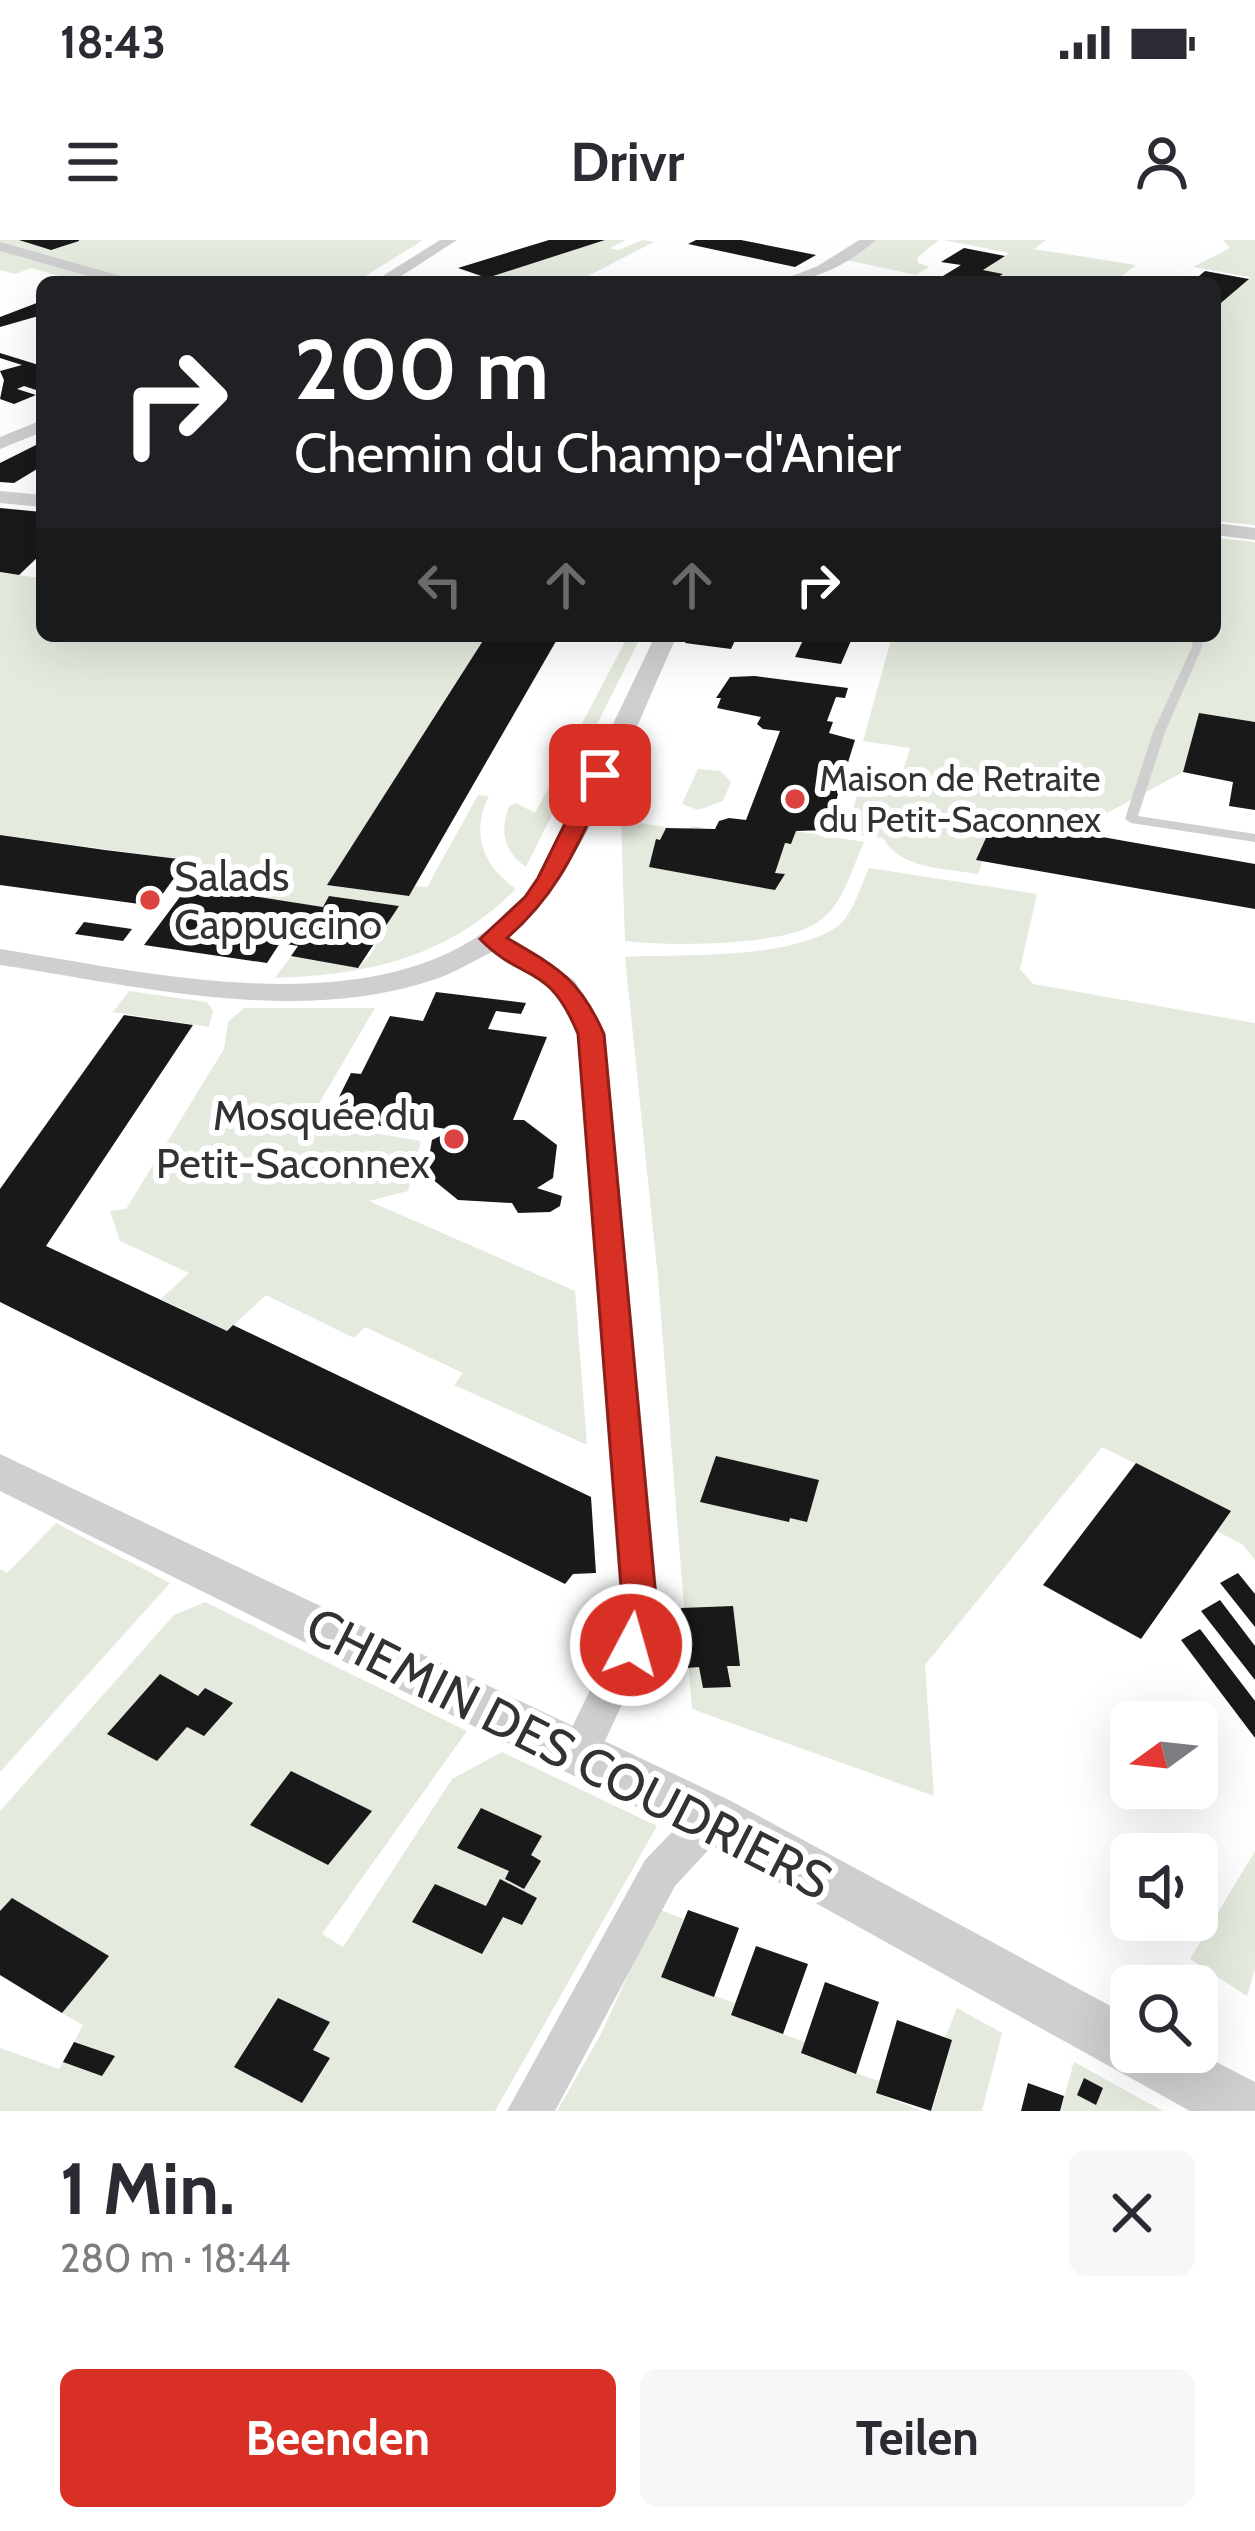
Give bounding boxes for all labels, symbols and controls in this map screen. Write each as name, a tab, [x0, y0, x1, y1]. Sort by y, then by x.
text: 18:43	[60, 15, 166, 69]
icon: menu	[60, 129, 126, 195]
text: Drivr	[571, 129, 684, 195]
icon: person	[1129, 129, 1195, 195]
text: 200 m	[294, 318, 549, 420]
icon: right	[96, 324, 252, 480]
text: Chemin du Champ-d'Anier	[294, 420, 901, 486]
icon: left	[407, 552, 473, 618]
icon: ahead	[533, 552, 599, 618]
icon: ahead	[659, 552, 725, 618]
icon: right	[785, 552, 851, 618]
pin	[549, 724, 651, 826]
icon: arrive	[567, 742, 633, 808]
place label: Maison de Retraite du Petit-Saconnex	[819, 756, 1101, 841]
marker: Maison de Retraite du Petit-Saconnex	[782, 786, 808, 812]
place label: Salads Cappuccino	[174, 850, 382, 950]
marker: Salads Cappuccino	[137, 887, 163, 913]
place label: Mosquée du Petit-Saconnex	[156, 1089, 430, 1189]
marker: Mosquée du Petit-Saconnex	[441, 1126, 467, 1152]
position arrow	[568, 1582, 694, 1708]
street label: CHEMIN DES COUDRIERS	[296, 1594, 842, 1912]
north arrow	[1110, 1701, 1218, 1809]
map controls	[1110, 1701, 1218, 2073]
button: sound	[1110, 1833, 1218, 1941]
button: search	[1110, 1965, 1218, 2073]
text: 1 Min.	[60, 2145, 235, 2232]
button: close	[1069, 2150, 1195, 2276]
text: 280 m · 18:44	[60, 2234, 291, 2282]
button: Beenden	[60, 2369, 616, 2507]
button: Teilen	[640, 2369, 1195, 2507]

